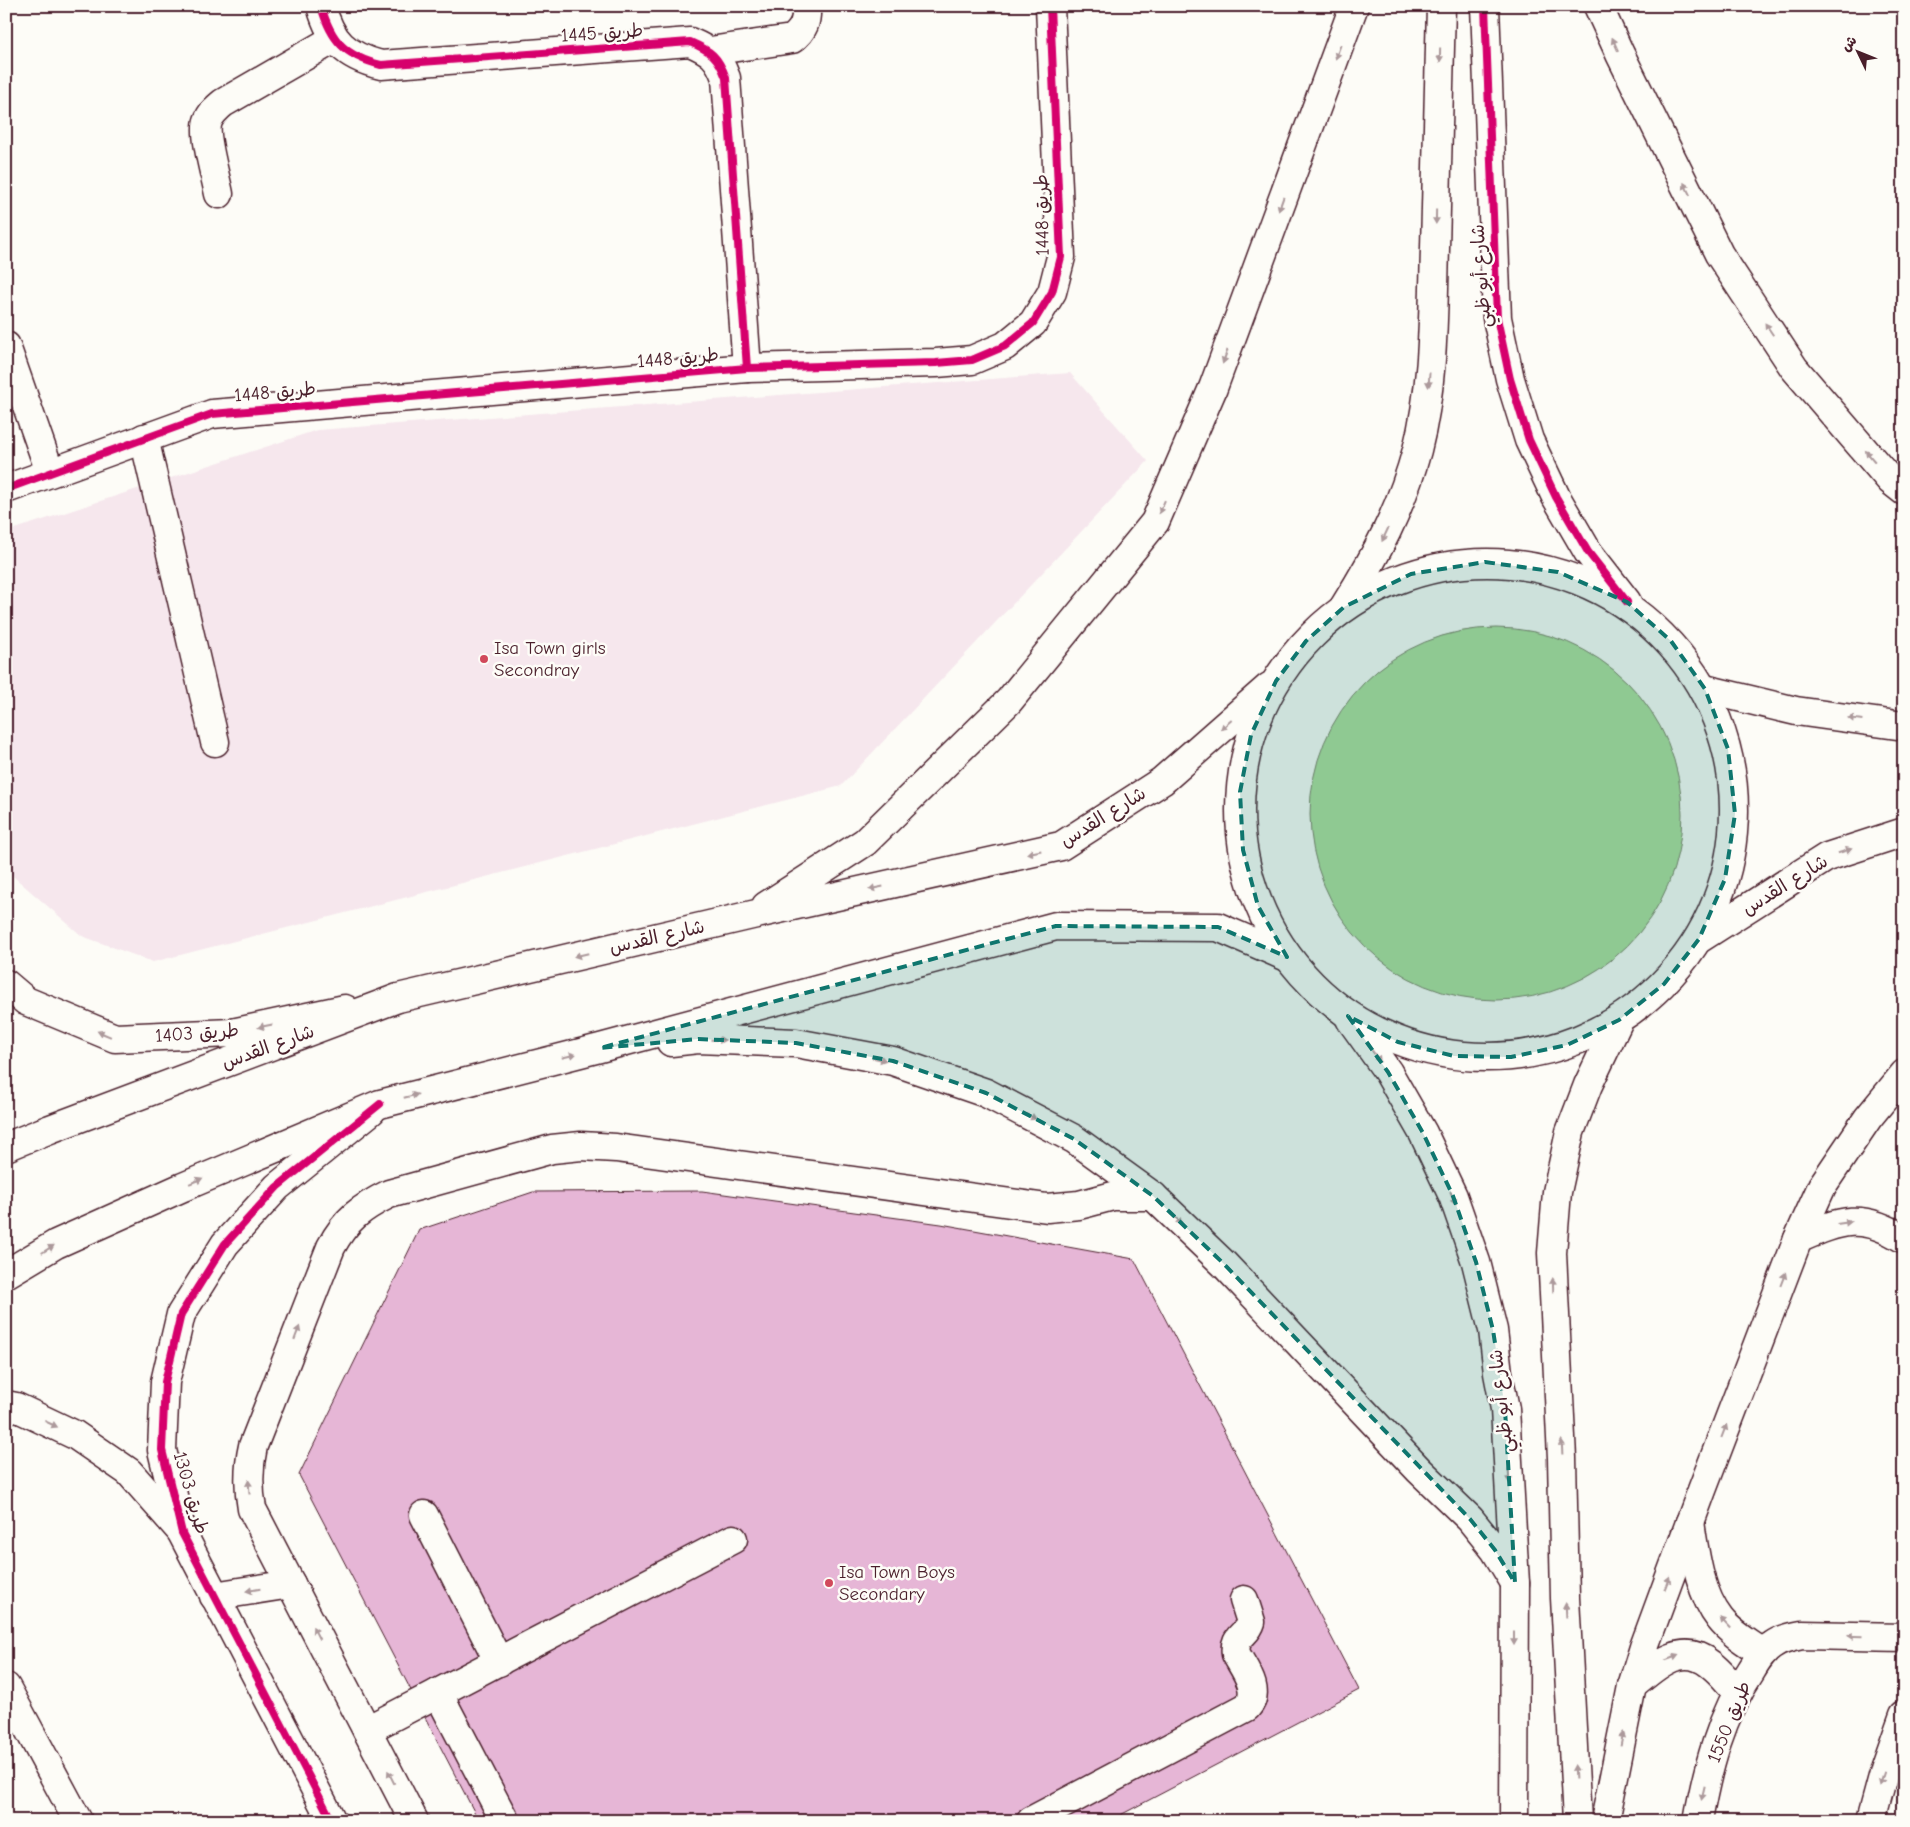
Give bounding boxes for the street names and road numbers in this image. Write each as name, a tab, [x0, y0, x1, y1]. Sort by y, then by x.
street label: طريق 1445	[560, 19, 644, 47]
street label: طريق 1448	[1030, 174, 1054, 256]
street label: شارع أبو ظبي	[1466, 223, 1501, 328]
street label: طريق 1448	[636, 343, 720, 373]
street label: طريق 1448	[233, 377, 317, 407]
street label: شارع القدس	[1056, 782, 1151, 854]
street label: شارع القدس	[1738, 850, 1833, 922]
street label: شارع القدس	[607, 915, 707, 961]
street label: طريق 1403	[154, 1019, 240, 1047]
street label: شارع القدس	[219, 1020, 318, 1076]
street label: شارع أبو ظبي	[1485, 1348, 1522, 1454]
street label: طريق 1303	[169, 1449, 213, 1537]
street label: طريق 1550	[1703, 1678, 1755, 1766]

